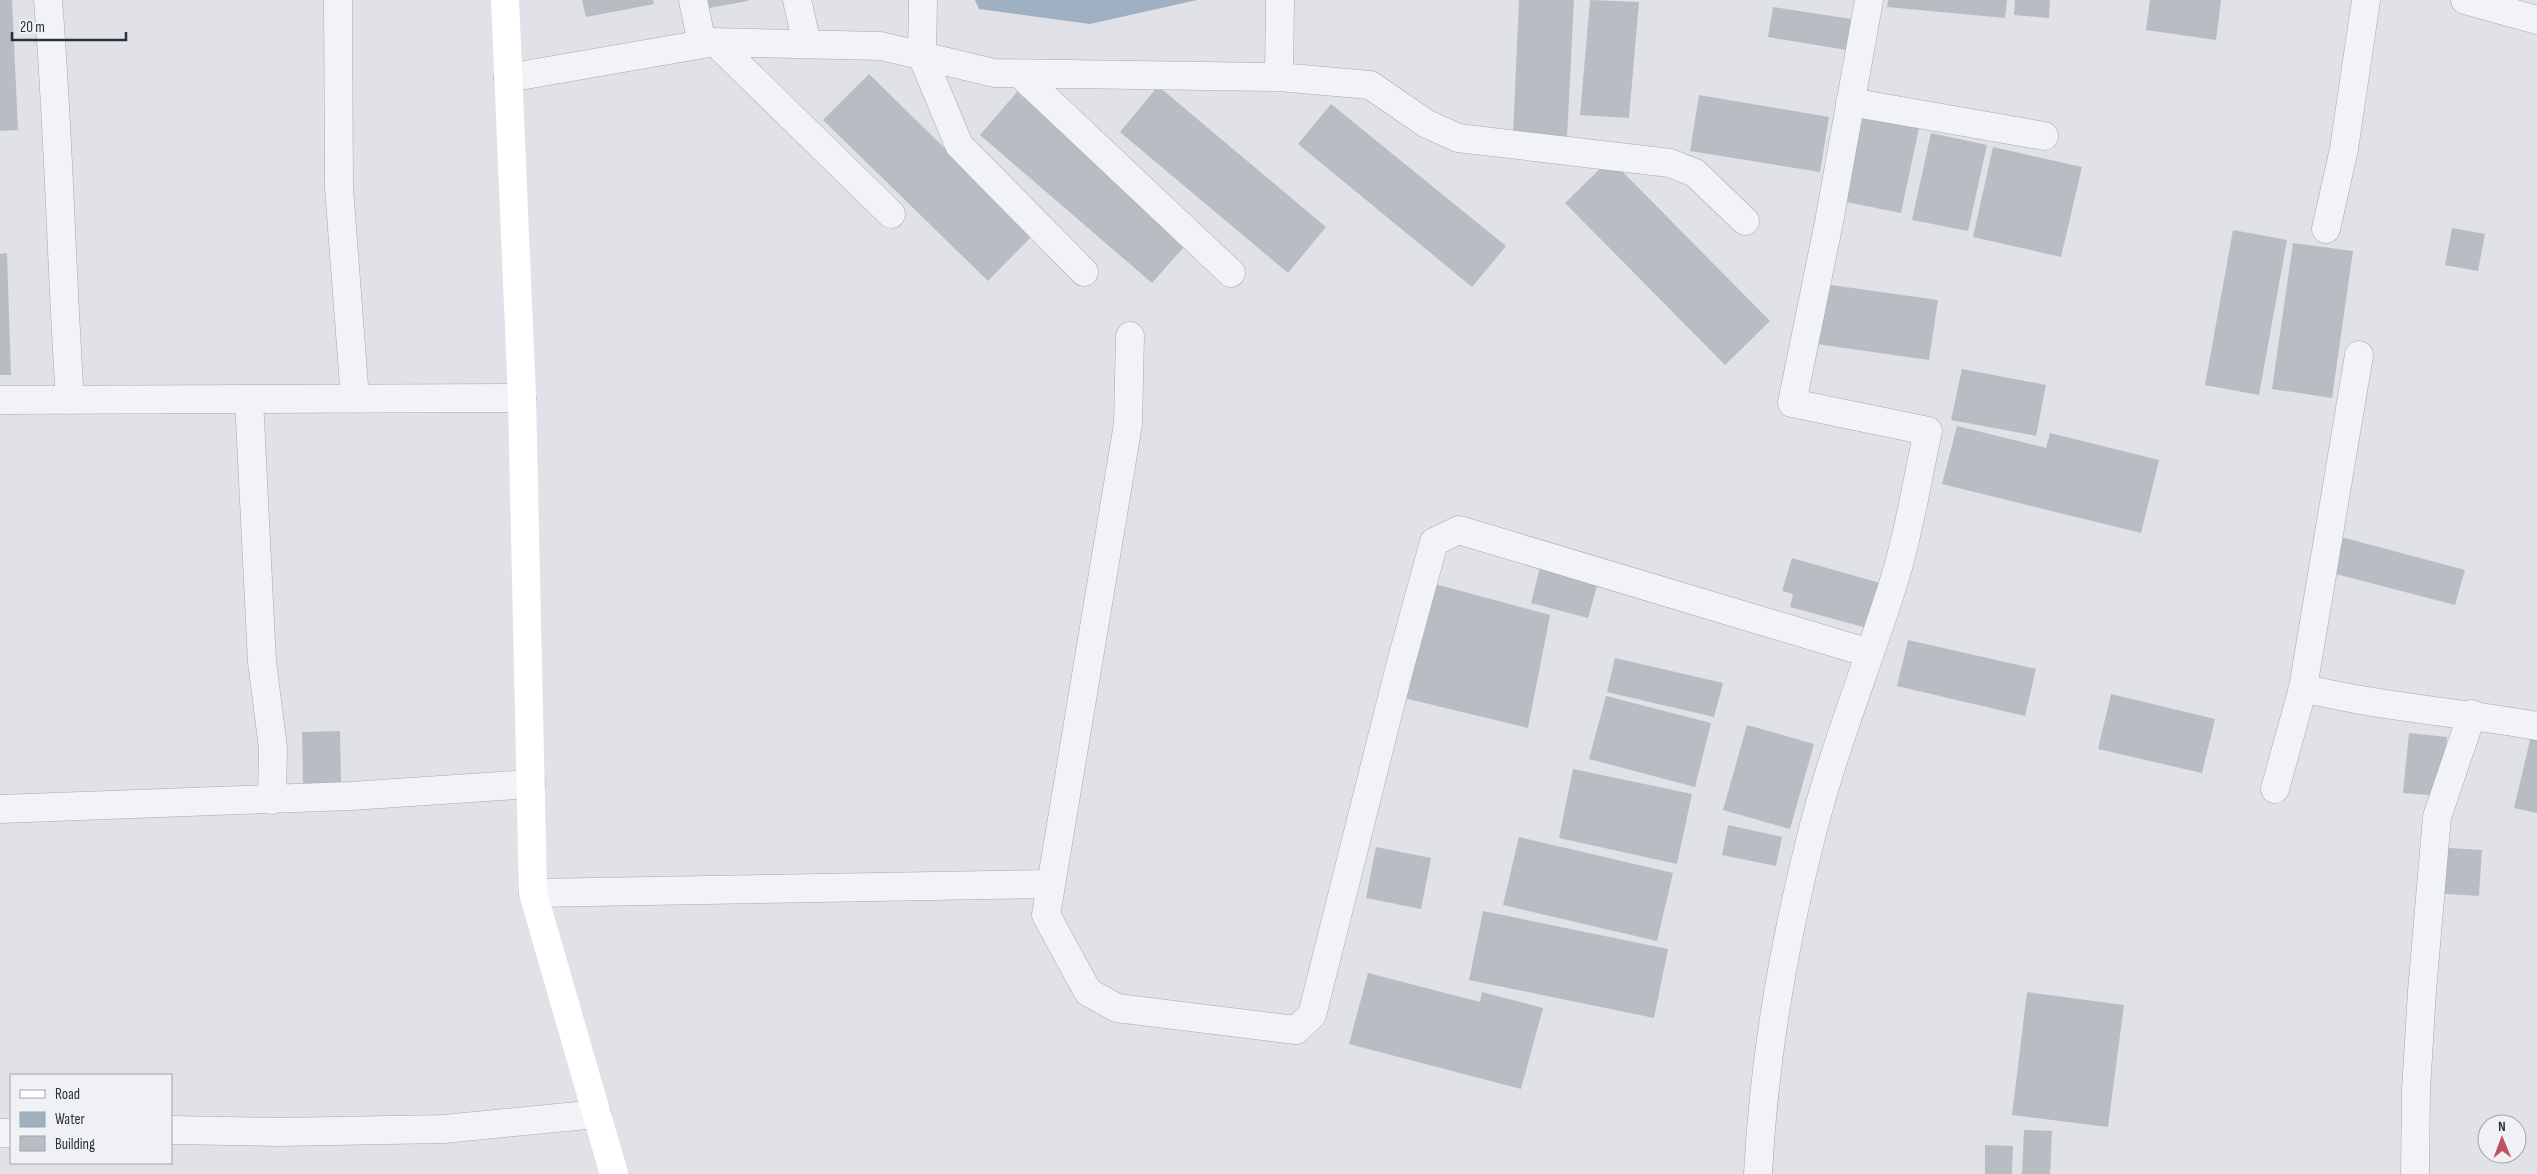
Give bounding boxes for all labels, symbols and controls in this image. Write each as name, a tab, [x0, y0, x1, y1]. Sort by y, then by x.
scale bar	[12, 10, 126, 42]
text: 20 m	[20, 18, 45, 37]
legend	[10, 1074, 172, 1164]
text: Road	[55, 1085, 80, 1104]
text: Water	[55, 1110, 86, 1129]
north arrow	[2477, 1114, 2527, 1164]
text: N	[2498, 1118, 2506, 1135]
text: Building	[55, 1135, 95, 1154]

